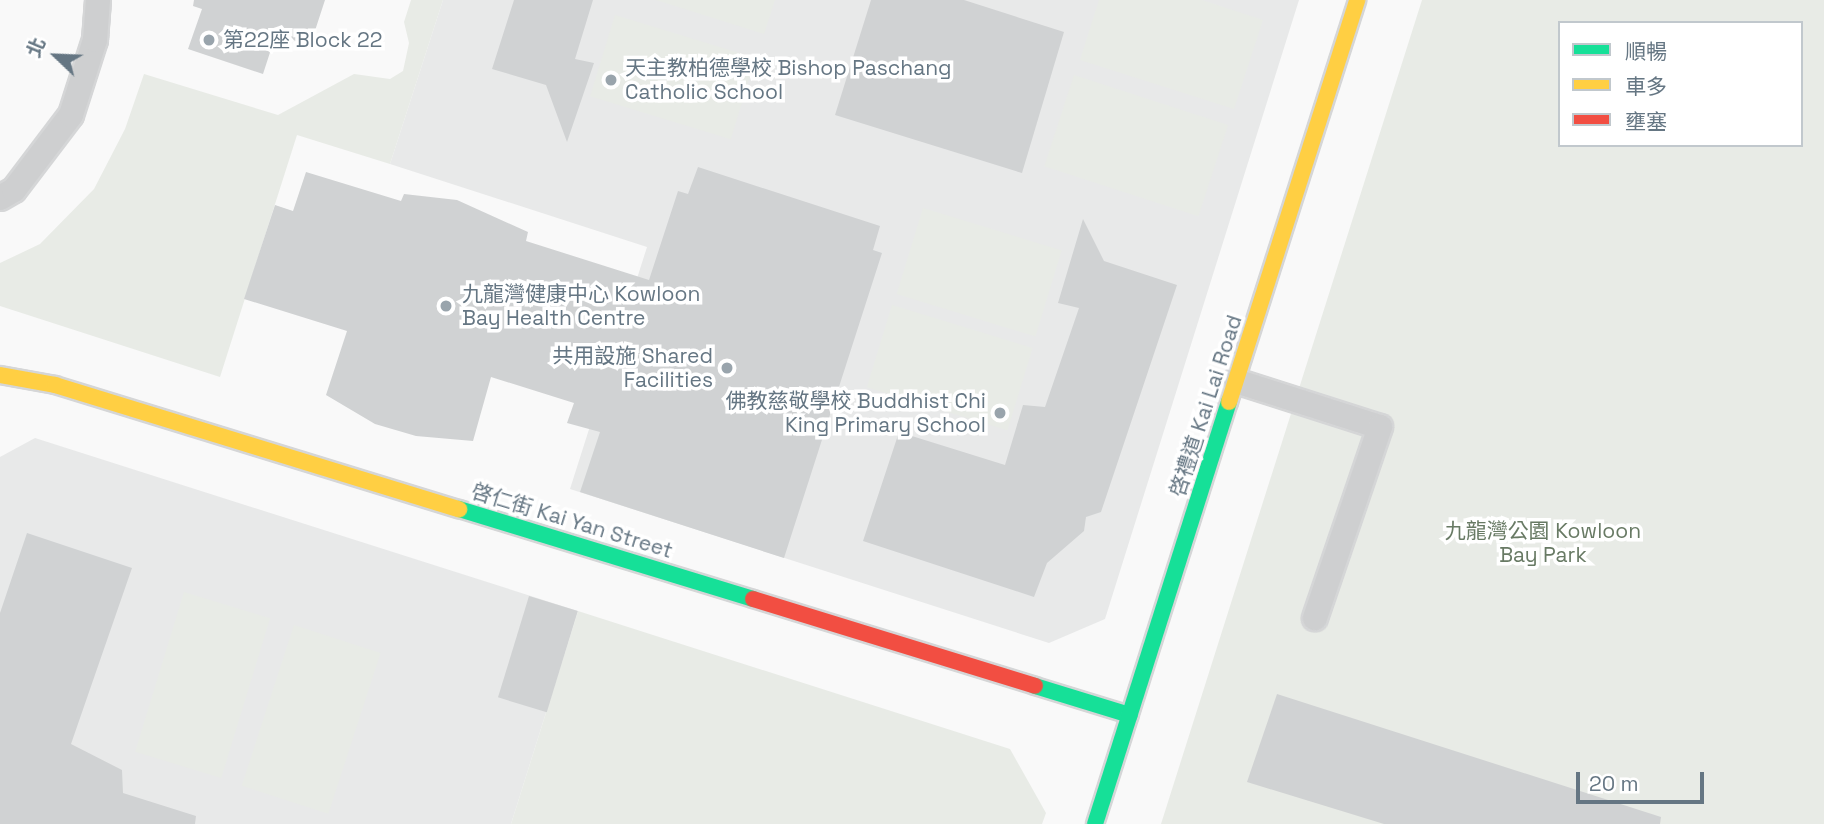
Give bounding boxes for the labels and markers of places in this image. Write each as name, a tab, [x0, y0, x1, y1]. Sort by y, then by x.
place label: 第22座 Block 22	[223, 27, 382, 53]
marker: 第22座 Block 22	[201, 32, 217, 48]
place label: 天主教柏德學校 Bishop Paschang Catholic School	[625, 55, 952, 105]
marker: 天主教柏德學校 Bishop Paschang Catholic School	[603, 72, 619, 88]
place label: 九龍灣健康中心 Kowloon Bay Health Centre	[462, 281, 700, 331]
marker: 九龍灣健康中心 Kowloon Bay Health Centre	[436, 296, 456, 316]
place label: 共用設施 Shared Facilities	[552, 343, 713, 393]
marker: 共用設施 Shared Facilities	[719, 360, 735, 376]
place label: 佛教慈敬學校 Buddhist Chi King Primary School	[725, 388, 986, 438]
marker: 佛教慈敬學校 Buddhist Chi King Primary School	[992, 405, 1008, 421]

